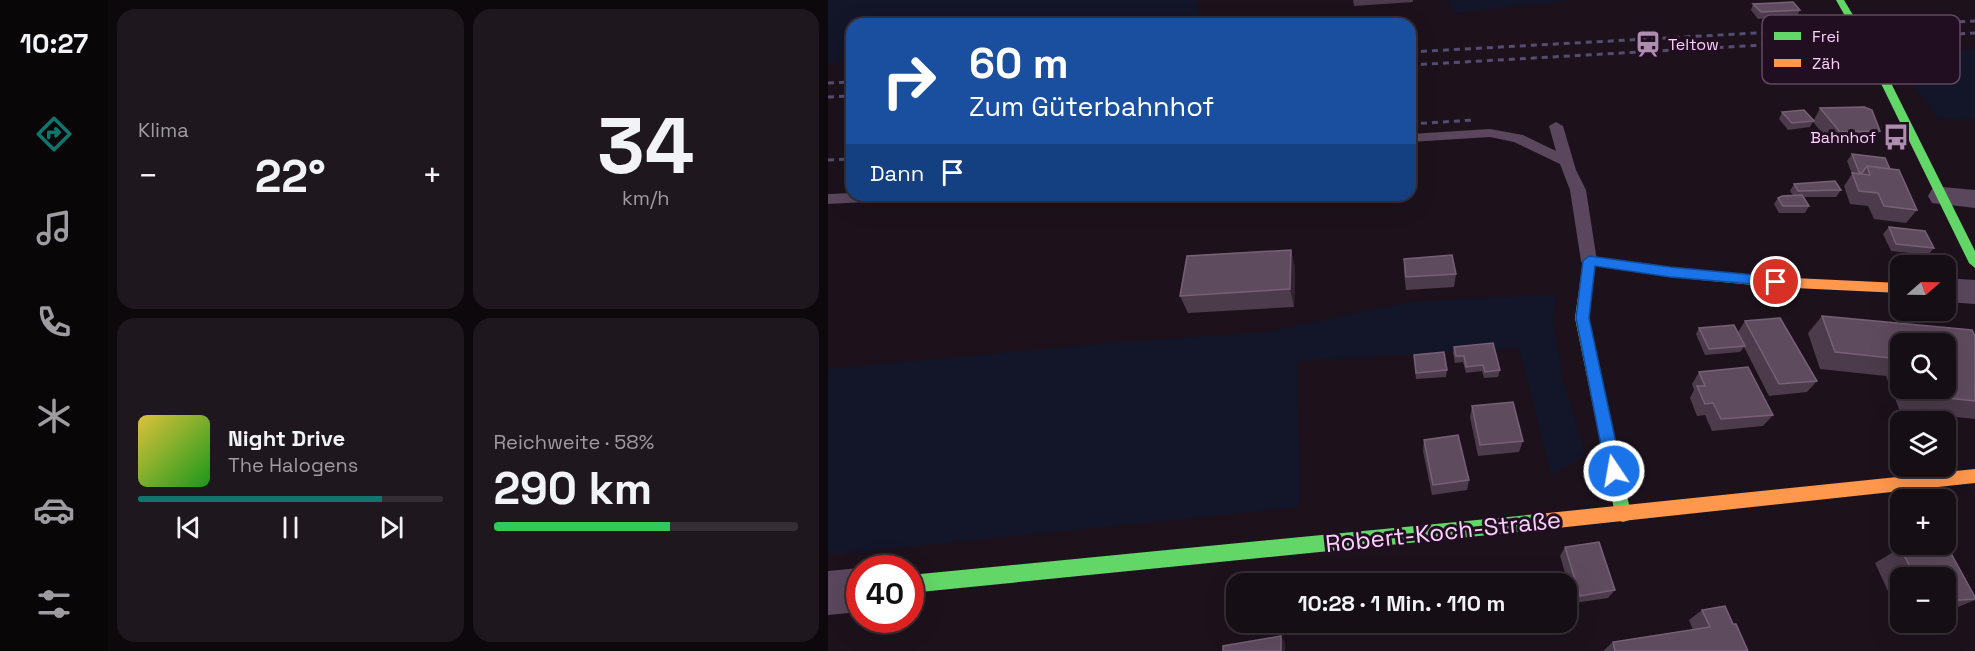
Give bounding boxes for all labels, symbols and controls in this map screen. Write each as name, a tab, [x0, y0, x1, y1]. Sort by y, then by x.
legend	[1762, 15, 1960, 84]
text: 10:27	[20, 26, 88, 61]
text: Frei	[1812, 26, 1840, 47]
station icon: Teltow	[1633, 29, 1663, 59]
place label: Teltow	[1668, 34, 1719, 55]
text: 60 m	[969, 37, 1069, 90]
icon: right	[870, 42, 948, 120]
text: Zäh	[1812, 53, 1840, 74]
text: Zum Güterbahnhof	[969, 89, 1214, 124]
text: 34	[597, 96, 694, 196]
icon: directions	[33, 113, 75, 155]
text: Klima	[138, 117, 189, 143]
bus stop icon: Bahnhof	[1881, 122, 1911, 152]
place label: Bahnhof	[1810, 127, 1876, 148]
text: 22°	[255, 148, 326, 205]
text: −	[138, 155, 158, 197]
text: +	[422, 155, 442, 197]
icon: arrive	[936, 156, 969, 189]
text: Dann	[870, 159, 924, 187]
text: km/h	[622, 185, 670, 211]
icon: music	[33, 207, 75, 249]
north arrow	[1890, 255, 1956, 321]
map controls	[1890, 255, 1956, 633]
pin	[1750, 256, 1801, 307]
icon: arrive	[1759, 265, 1792, 298]
icon: phone	[33, 301, 75, 343]
button: search	[1890, 333, 1956, 399]
icon: climate	[33, 395, 75, 437]
button: layers	[1890, 411, 1956, 477]
text: Night Drive	[228, 424, 345, 452]
text: Reichweite · 58%	[494, 429, 654, 455]
position arrow	[1582, 439, 1646, 503]
text: The Halogens	[228, 452, 358, 478]
text: 290 km	[494, 460, 652, 517]
icon: car	[33, 489, 75, 531]
button: +	[1890, 489, 1956, 555]
street label: Robert-Koch-Straße	[1324, 504, 1562, 559]
icon: previous	[172, 511, 205, 544]
icon: pause	[274, 511, 307, 544]
icon: next	[375, 511, 408, 544]
speed limit sign: 40	[846, 555, 924, 633]
button: −	[1890, 567, 1956, 633]
icon: filters	[33, 583, 75, 625]
text: 10:28 · 1 Min. · 110 m	[1298, 589, 1505, 617]

